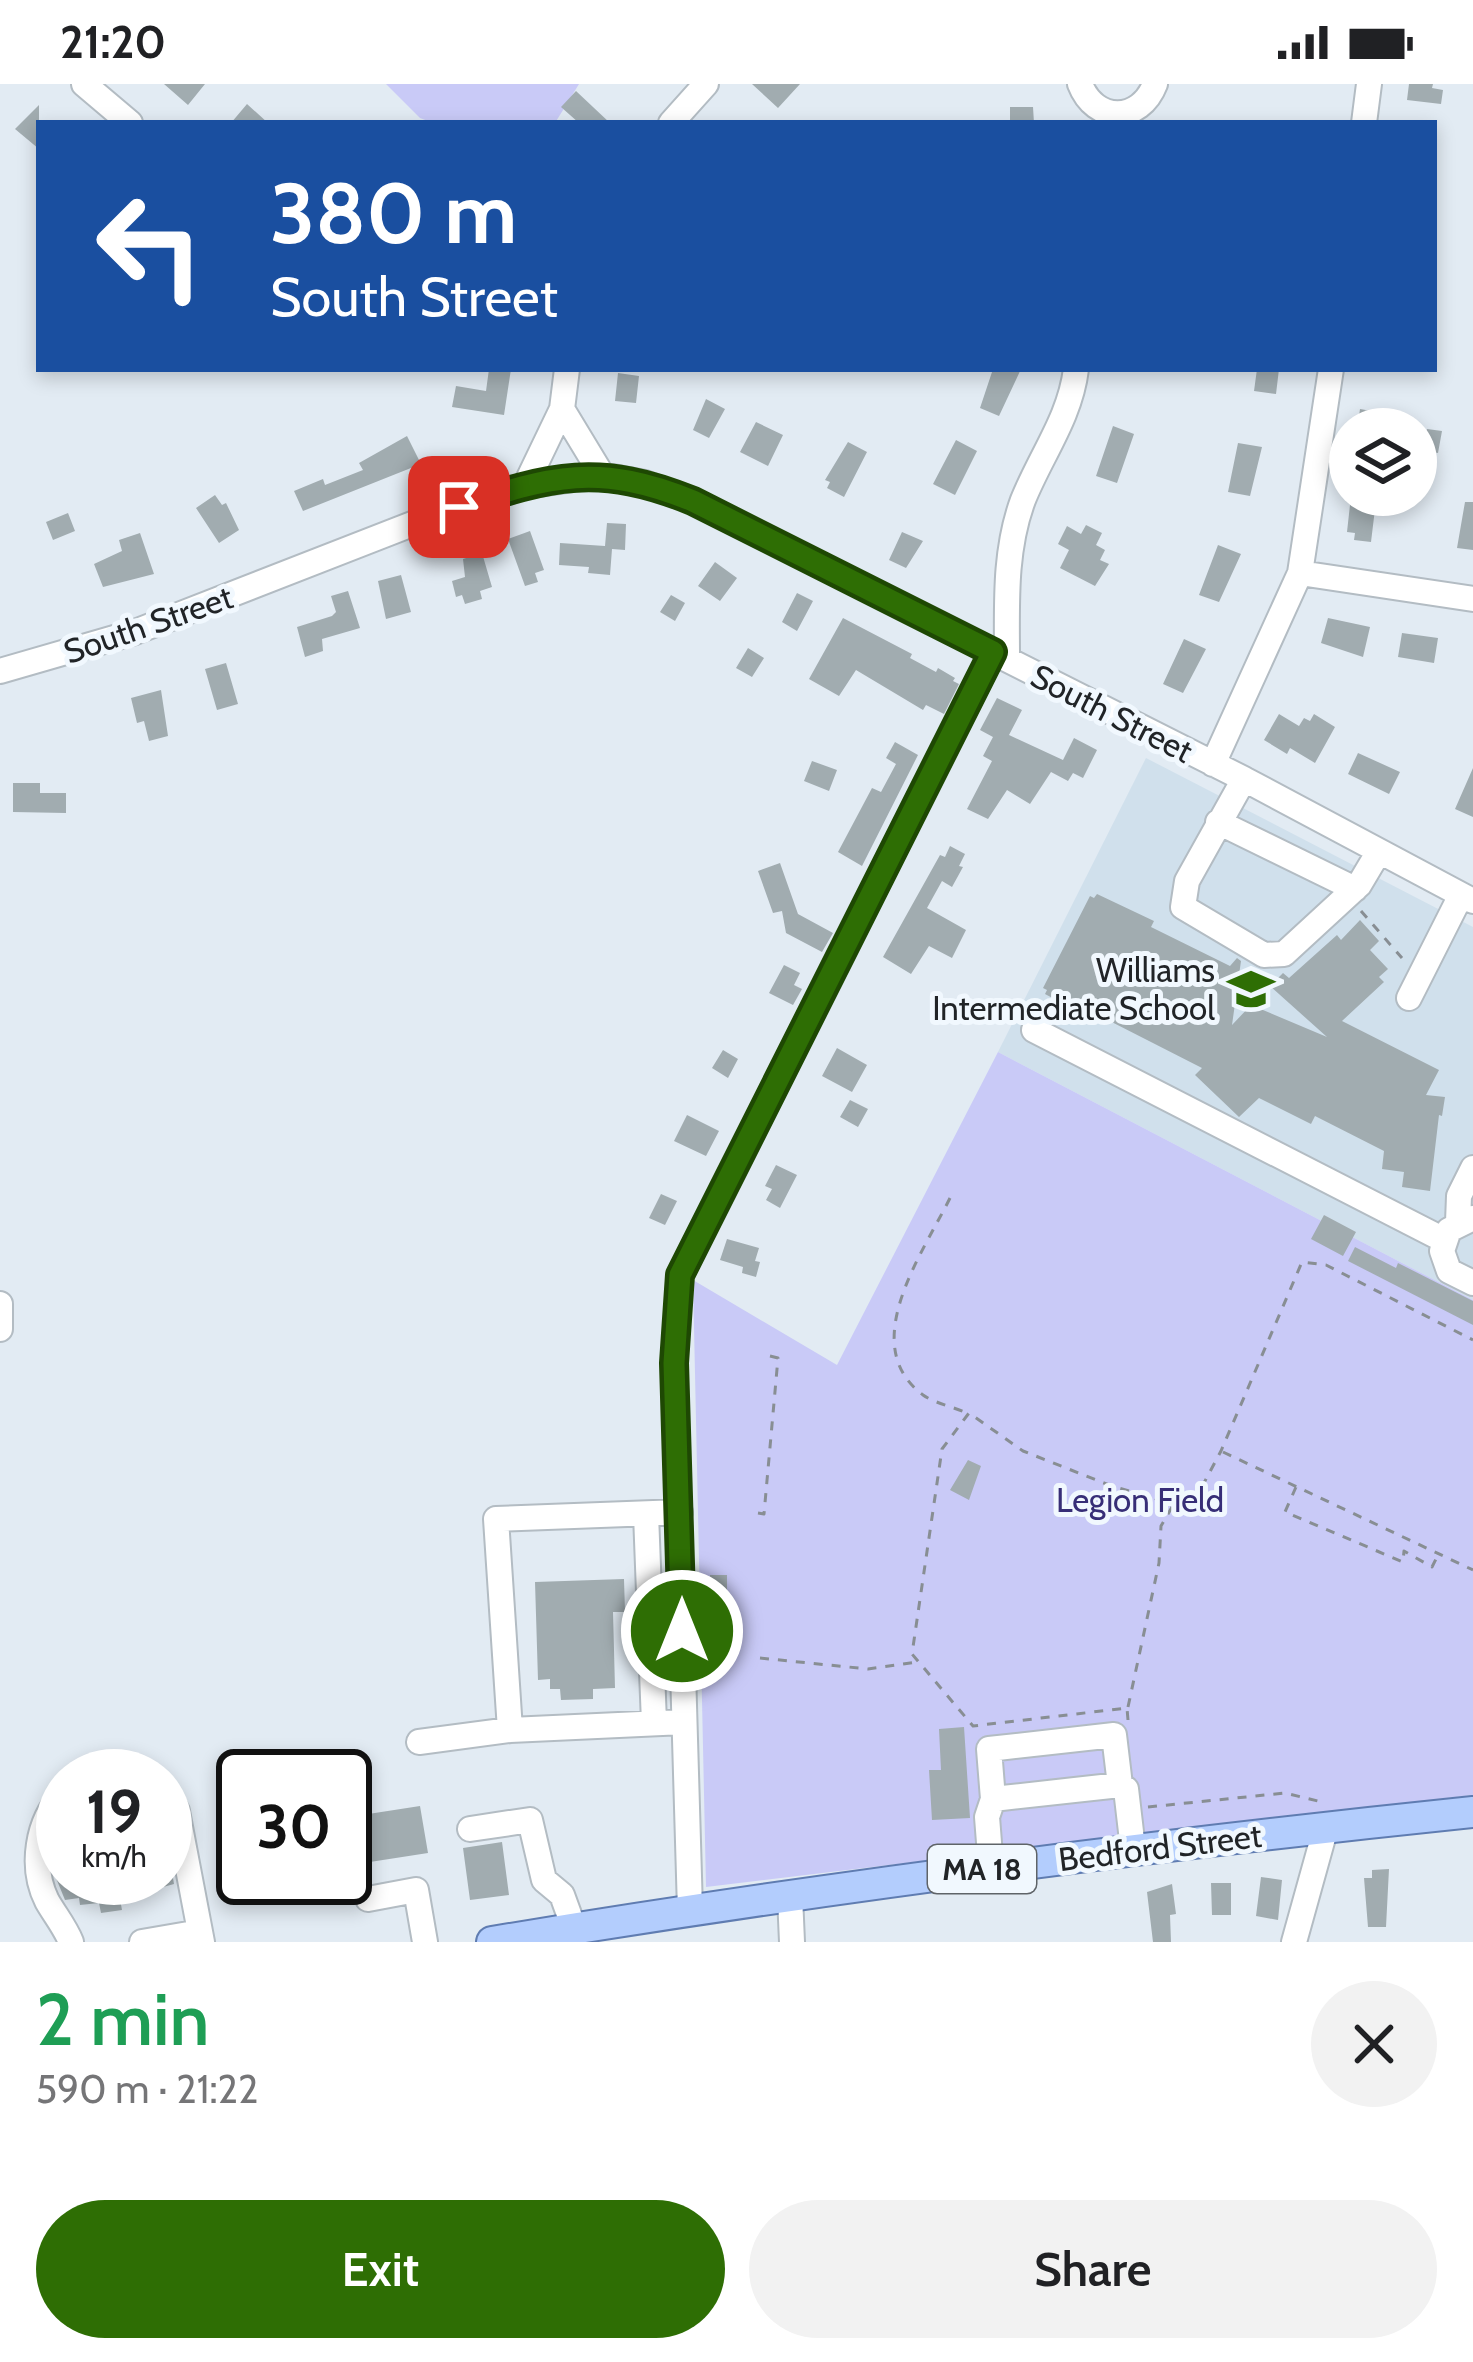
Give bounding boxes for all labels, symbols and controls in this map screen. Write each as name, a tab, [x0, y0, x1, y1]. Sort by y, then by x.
text: 21:20	[60, 15, 166, 69]
text: 380 m	[270, 162, 517, 264]
icon: left	[72, 168, 228, 324]
text: South Street	[270, 264, 558, 330]
map controls	[1329, 408, 1437, 516]
button: layers	[1329, 408, 1437, 516]
pin	[408, 456, 510, 558]
icon: arrive	[426, 474, 492, 540]
street label: South Street	[58, 576, 238, 672]
street label: South Street	[1025, 655, 1199, 771]
place label: Williams Intermediate School	[932, 950, 1215, 1028]
school or university icon: Williams Intermediate School	[1226, 964, 1276, 1014]
park label: Legion Field	[1056, 1480, 1224, 1520]
position arrow	[619, 1568, 745, 1694]
speed limit sign: 30	[216, 1749, 372, 1905]
text: 19	[86, 1775, 142, 1848]
street label: Bedford Street	[1056, 1815, 1264, 1879]
text: km/h	[81, 1838, 147, 1875]
road number: MA 18	[928, 1845, 1036, 1893]
text: 2 min	[36, 1976, 209, 2063]
button: close	[1311, 1981, 1437, 2107]
text: 590 m · 21:22	[36, 2065, 258, 2113]
button: Exit	[36, 2200, 725, 2338]
button: Share	[749, 2200, 1437, 2338]

